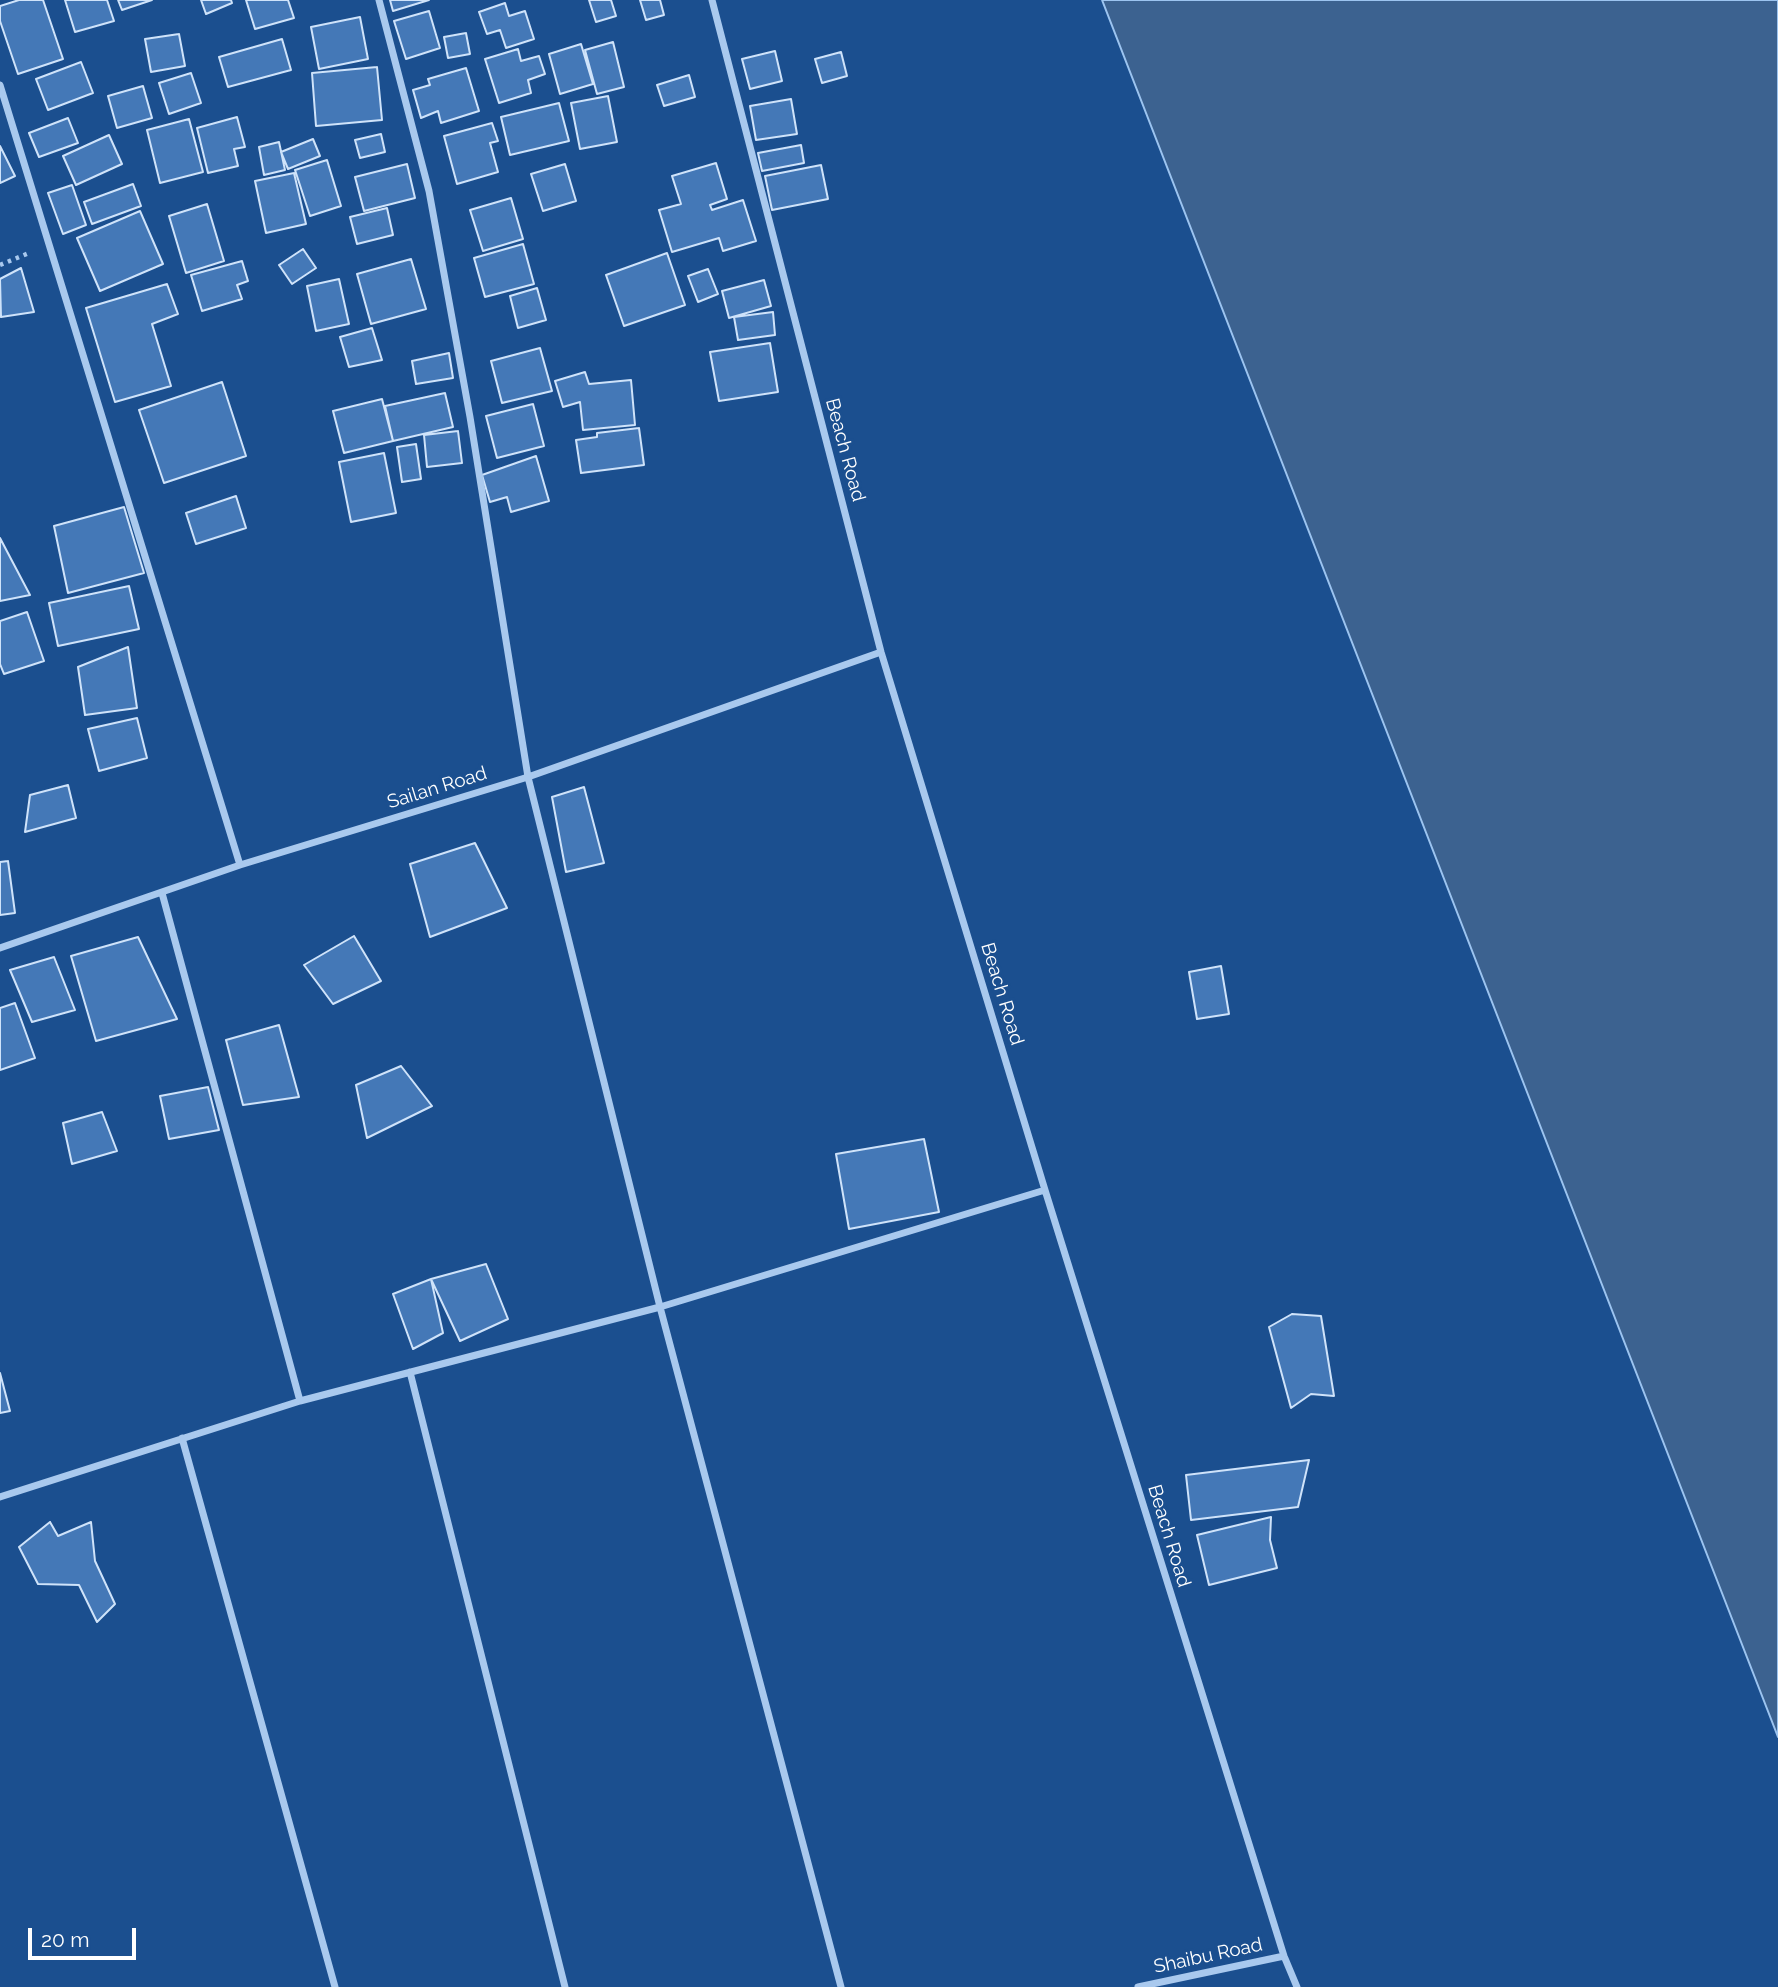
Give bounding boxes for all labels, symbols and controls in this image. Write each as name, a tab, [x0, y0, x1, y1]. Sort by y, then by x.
street label: Beach Road	[820, 396, 870, 504]
street label: Sailan Road	[384, 762, 490, 814]
street label: Beach Road	[976, 940, 1028, 1048]
street label: Beach Road	[1143, 1482, 1195, 1590]
scale bar	[32, 1913, 140, 1957]
text: 20 m	[41, 1927, 89, 1952]
street label: Shaibu Road	[1152, 1933, 1264, 1979]

